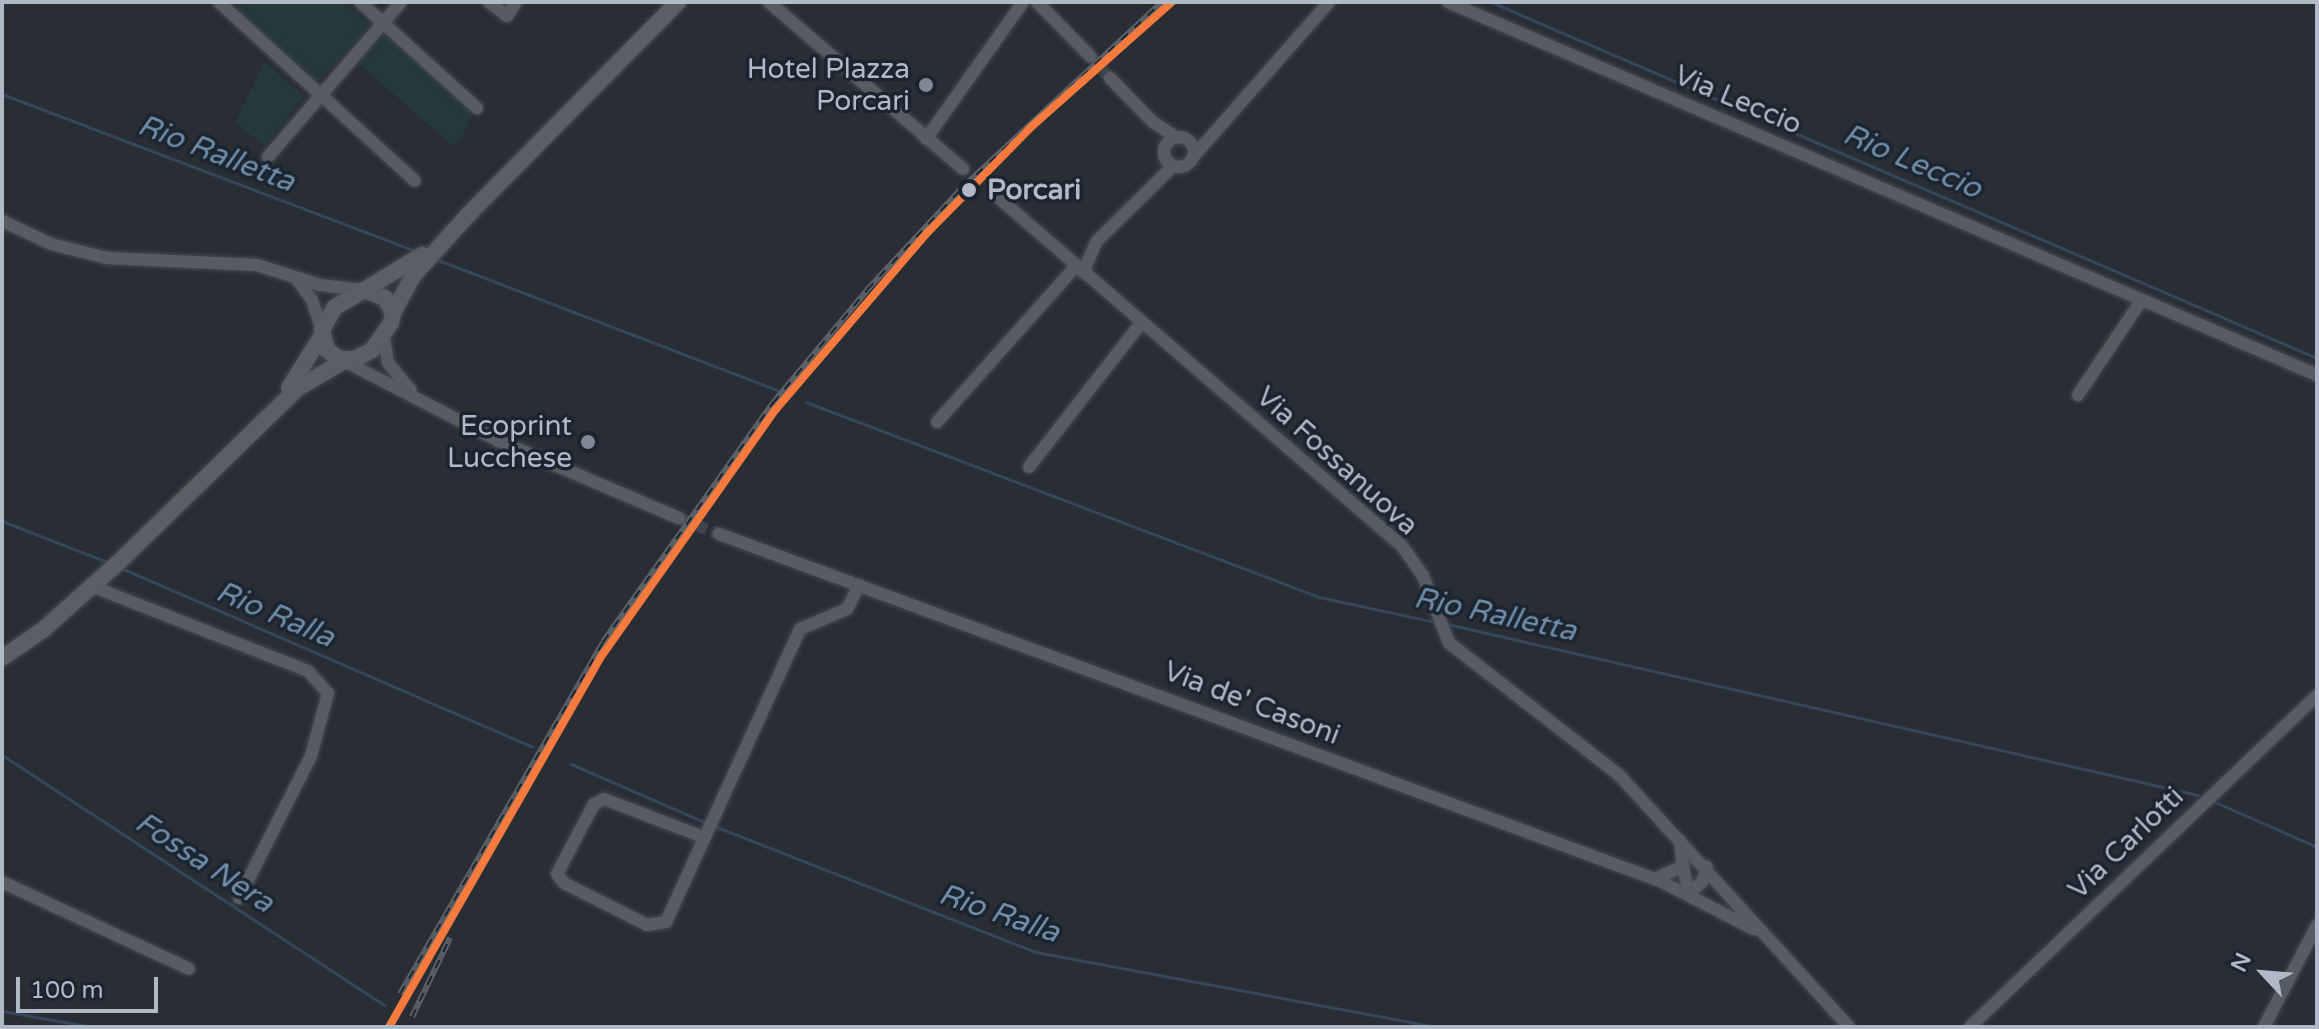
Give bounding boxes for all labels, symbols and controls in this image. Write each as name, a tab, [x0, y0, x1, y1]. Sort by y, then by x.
place label: Hotel Plazza Porcari	[747, 52, 910, 118]
street label: Via Leccio	[1669, 58, 1807, 142]
marker: Hotel Plazza Porcari	[917, 76, 935, 94]
water label: Rio Ralletta	[133, 108, 299, 200]
water label: Rio Leccio	[1837, 117, 1987, 207]
place label: Porcari	[987, 173, 1081, 207]
marker: Porcari	[958, 179, 980, 201]
street label: Via Fossanuova	[1249, 380, 1425, 542]
place label: Ecoprint Lucchese	[447, 409, 572, 475]
marker: Ecoprint Lucchese	[579, 433, 597, 451]
water label: Rio Ralla	[210, 574, 340, 656]
water label: Rio Ralletta	[1411, 580, 1579, 650]
street label: Via de' Casoni	[1159, 654, 1345, 752]
street label: Via Carlotti	[2061, 780, 2191, 906]
water label: Fossa Nera	[128, 805, 280, 921]
water label: Rio Ralla	[934, 877, 1064, 951]
north arrow	[2223, 933, 2303, 1013]
text: N	[2226, 949, 2257, 976]
scale bar	[20, 961, 162, 1011]
text: 100 m	[30, 976, 104, 1005]

